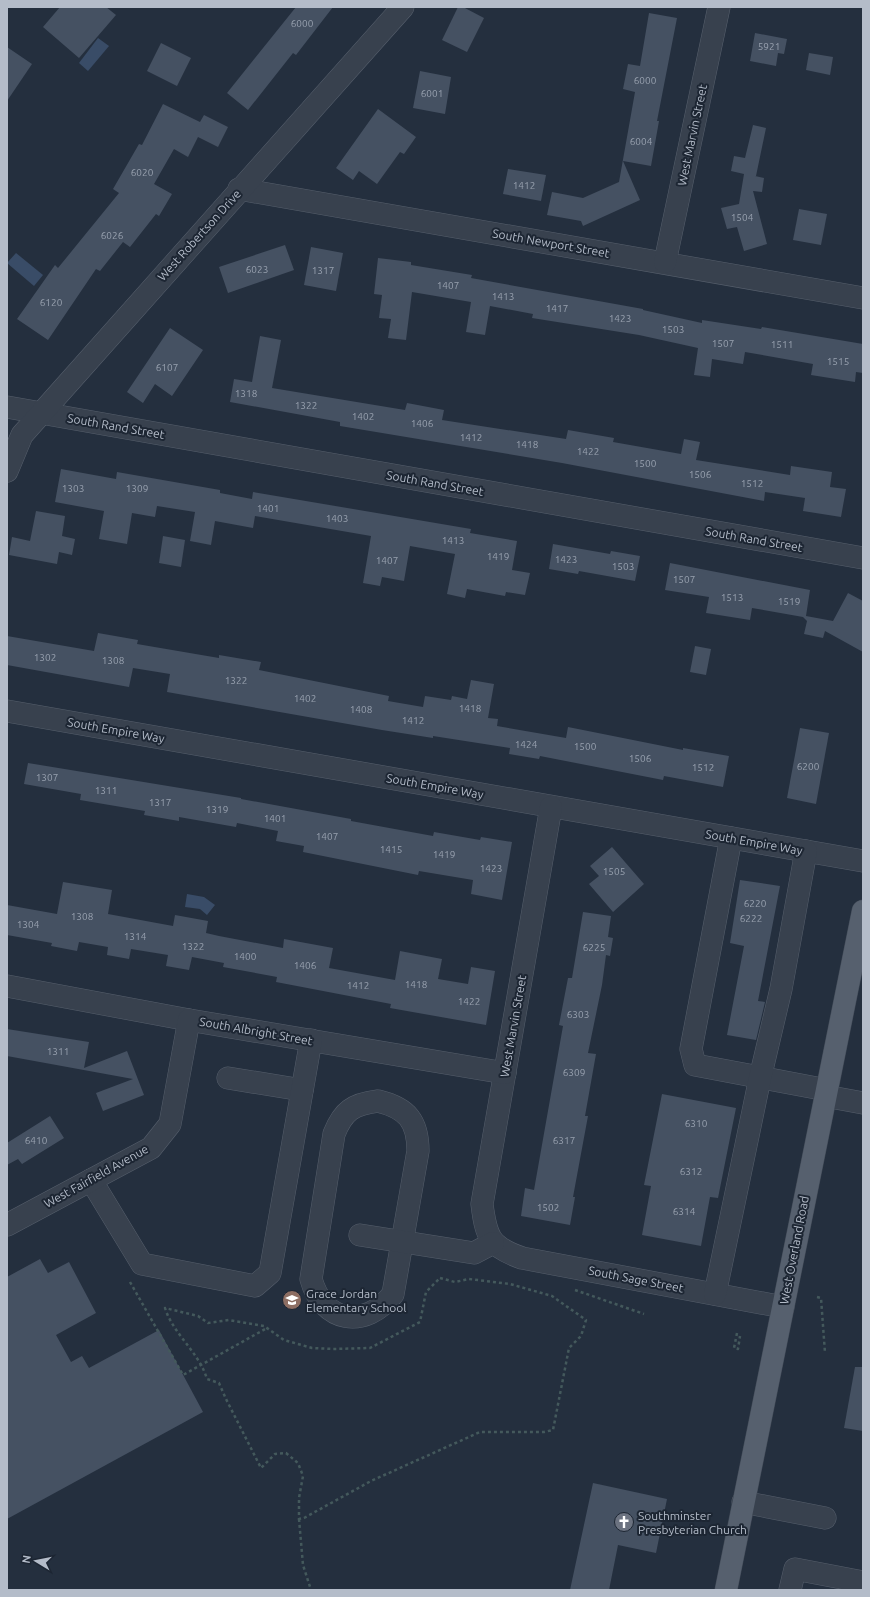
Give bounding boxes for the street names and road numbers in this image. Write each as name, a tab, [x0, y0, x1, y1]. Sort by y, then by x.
street label: West Marvin Street	[675, 83, 709, 187]
street label: West Robertson Drive	[155, 187, 243, 283]
street label: South Newport Street	[491, 226, 611, 260]
street label: South Rand Street	[67, 411, 166, 441]
street label: South Rand Street	[386, 468, 485, 498]
street label: South Rand Street	[705, 524, 804, 554]
street label: South Empire Way	[67, 715, 166, 745]
street label: South Empire Way	[386, 771, 485, 801]
street label: South Empire Way	[705, 827, 804, 857]
street label: West Marvin Street	[498, 974, 528, 1078]
street label: South Albright Street	[198, 1015, 314, 1047]
street label: West Fairfield Avenue	[42, 1142, 150, 1210]
street label: West Overland Road	[777, 1195, 811, 1305]
street label: South Sage Street	[587, 1263, 685, 1295]

